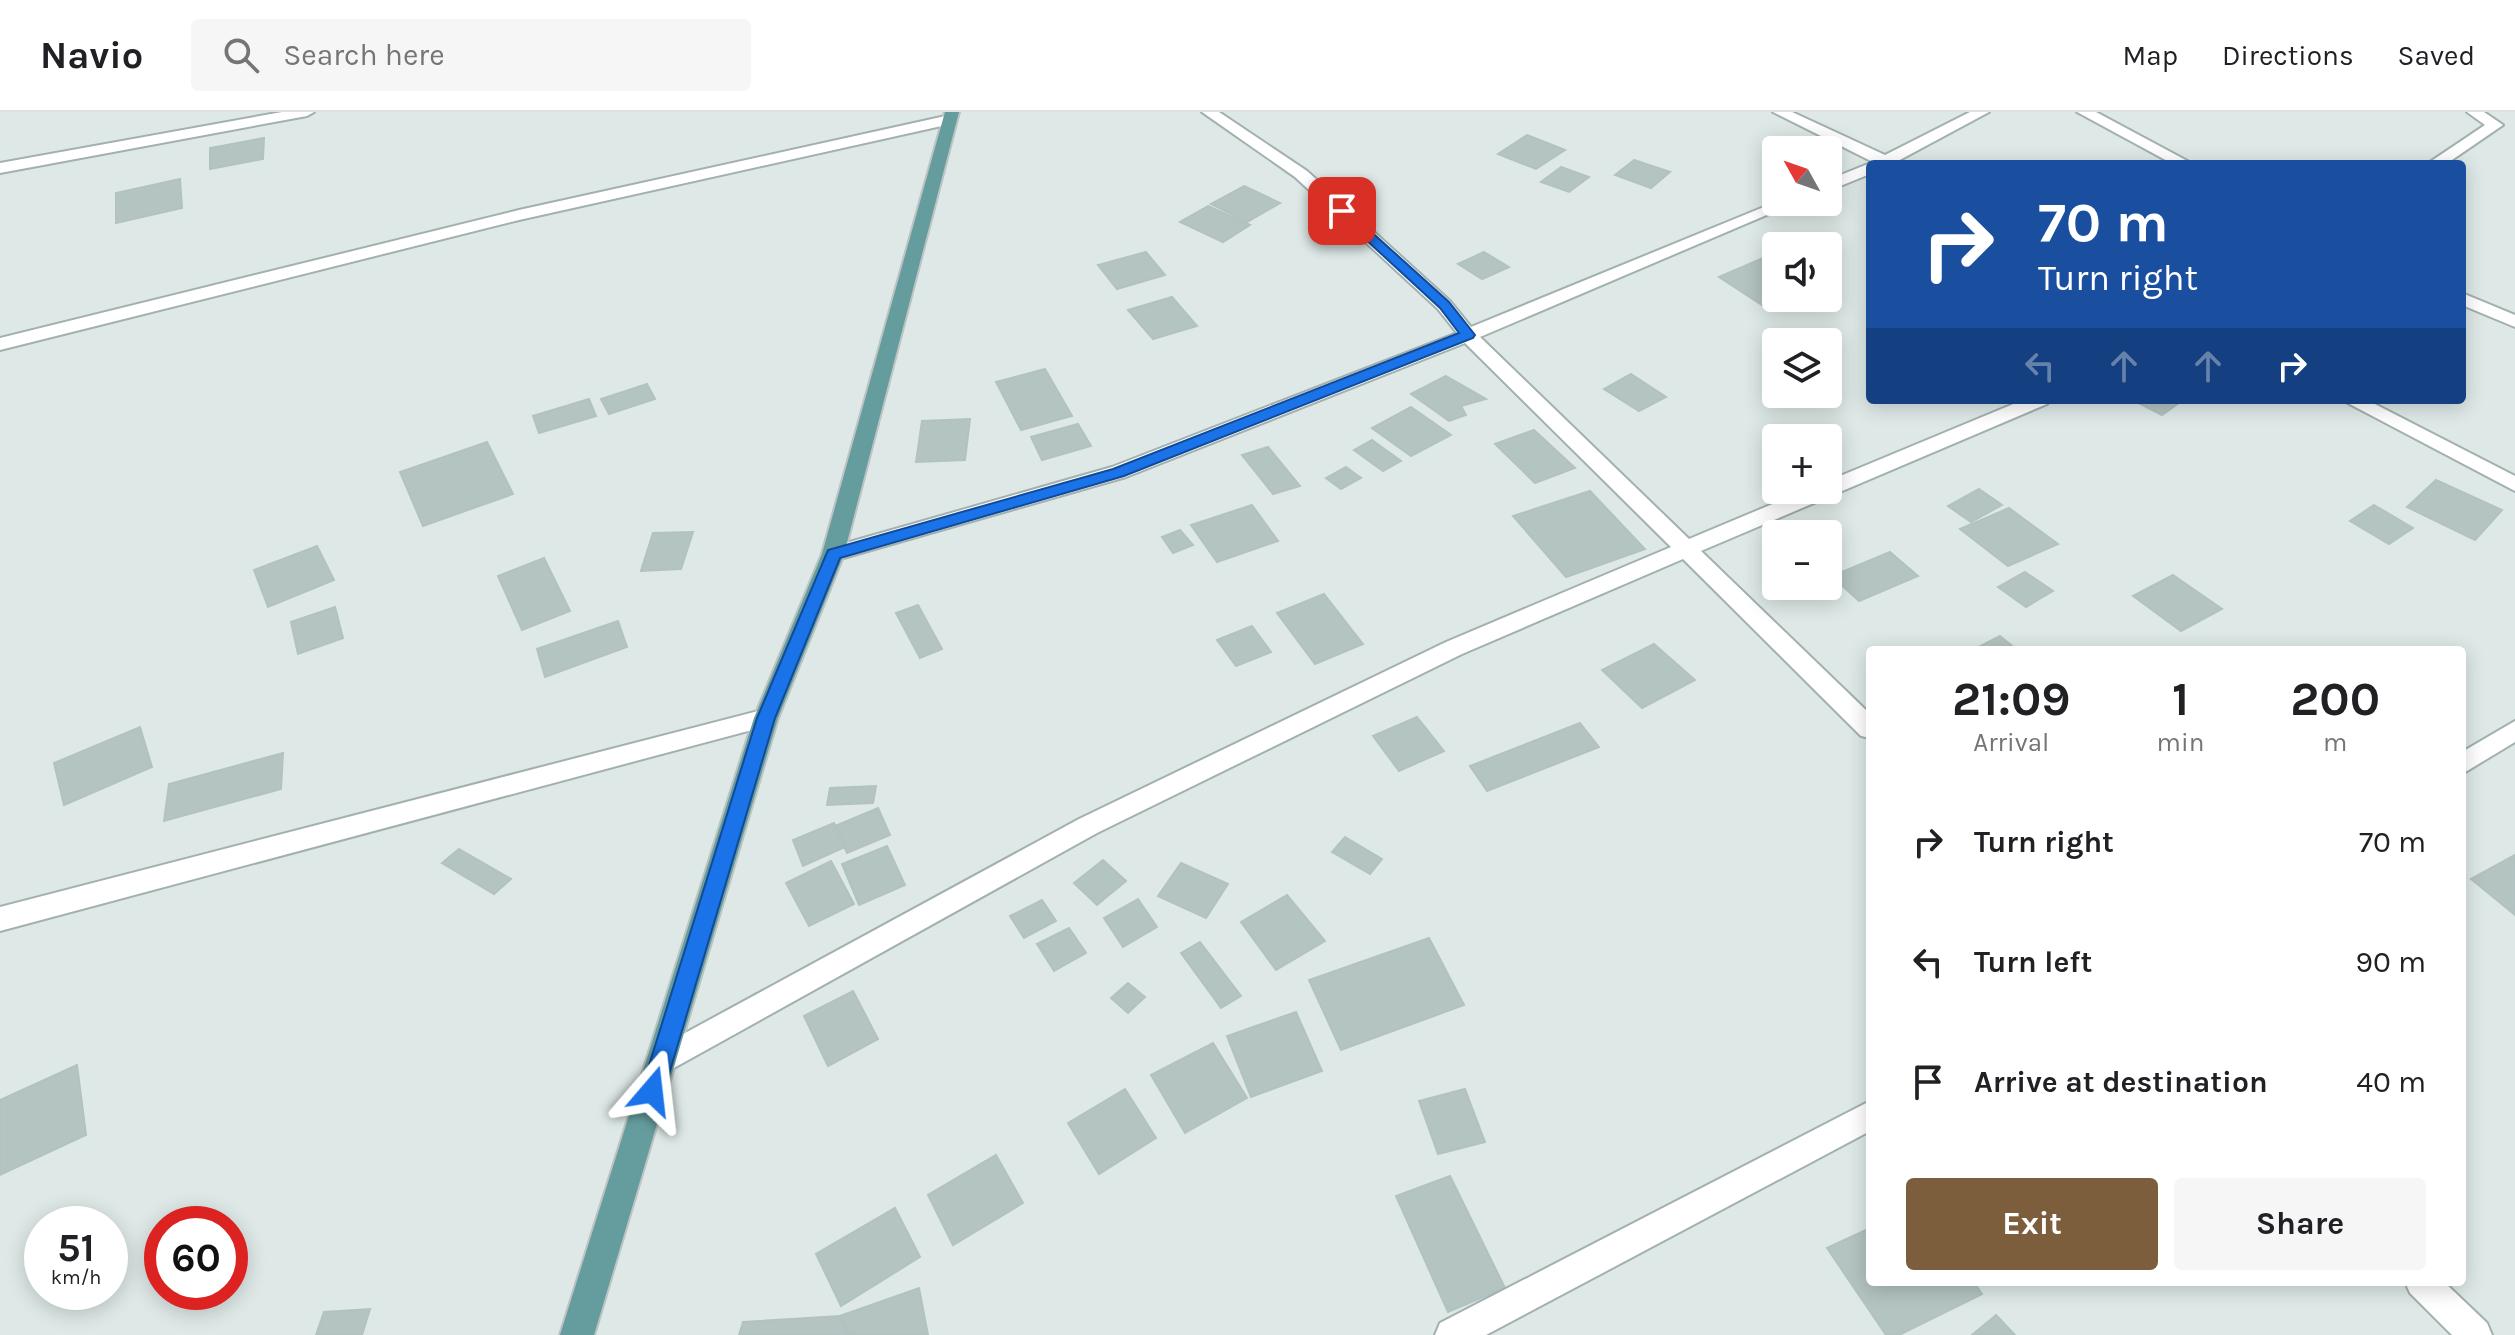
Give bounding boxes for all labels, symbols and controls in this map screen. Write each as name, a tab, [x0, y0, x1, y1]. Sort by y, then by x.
search box	[191, 19, 751, 91]
text: Navio	[40, 33, 143, 78]
icon: search	[219, 33, 263, 77]
text: Search here	[283, 37, 445, 73]
text: Map	[2123, 39, 2178, 72]
text: Directions	[2222, 39, 2354, 72]
text: Saved	[2398, 39, 2475, 72]
north arrow	[1762, 136, 1842, 216]
map controls	[1762, 136, 1842, 600]
pin	[1308, 177, 1376, 245]
icon: arrive	[1320, 189, 1364, 233]
text: 70 m	[2038, 190, 2169, 255]
icon: right	[1906, 192, 2010, 296]
button: sound	[1762, 232, 1842, 312]
text: Turn right	[2038, 257, 2198, 299]
button: layers	[1762, 328, 1842, 408]
icon: left	[2018, 344, 2062, 388]
icon: ahead	[2102, 344, 2146, 388]
icon: ahead	[2186, 344, 2230, 388]
icon: right	[2270, 344, 2314, 388]
button: +	[1762, 424, 1842, 504]
button: −	[1762, 520, 1842, 600]
text: 21:09	[1952, 671, 2071, 727]
text: 1	[2172, 671, 2189, 727]
text: 200	[2290, 671, 2380, 727]
text: Arrival	[1973, 727, 2049, 758]
text: min	[2157, 727, 2204, 758]
text: m	[2323, 727, 2347, 758]
icon: right	[1906, 820, 1950, 864]
text: Turn right	[1974, 824, 2114, 860]
text: 70 m	[2359, 824, 2426, 860]
icon: left	[1906, 940, 1950, 984]
text: Turn left	[1974, 944, 2092, 980]
text: 90 m	[2356, 944, 2426, 980]
position arrow	[610, 1049, 694, 1133]
icon: arrive	[1906, 1060, 1950, 1104]
text: Arrive at destination	[1974, 1064, 2268, 1100]
text: 40 m	[2356, 1064, 2426, 1100]
button: Exit	[1906, 1178, 2158, 1270]
button: Share	[2174, 1178, 2426, 1270]
speed limit sign: 60	[144, 1206, 248, 1310]
text: 51	[57, 1224, 95, 1271]
text: km/h	[51, 1266, 101, 1289]

